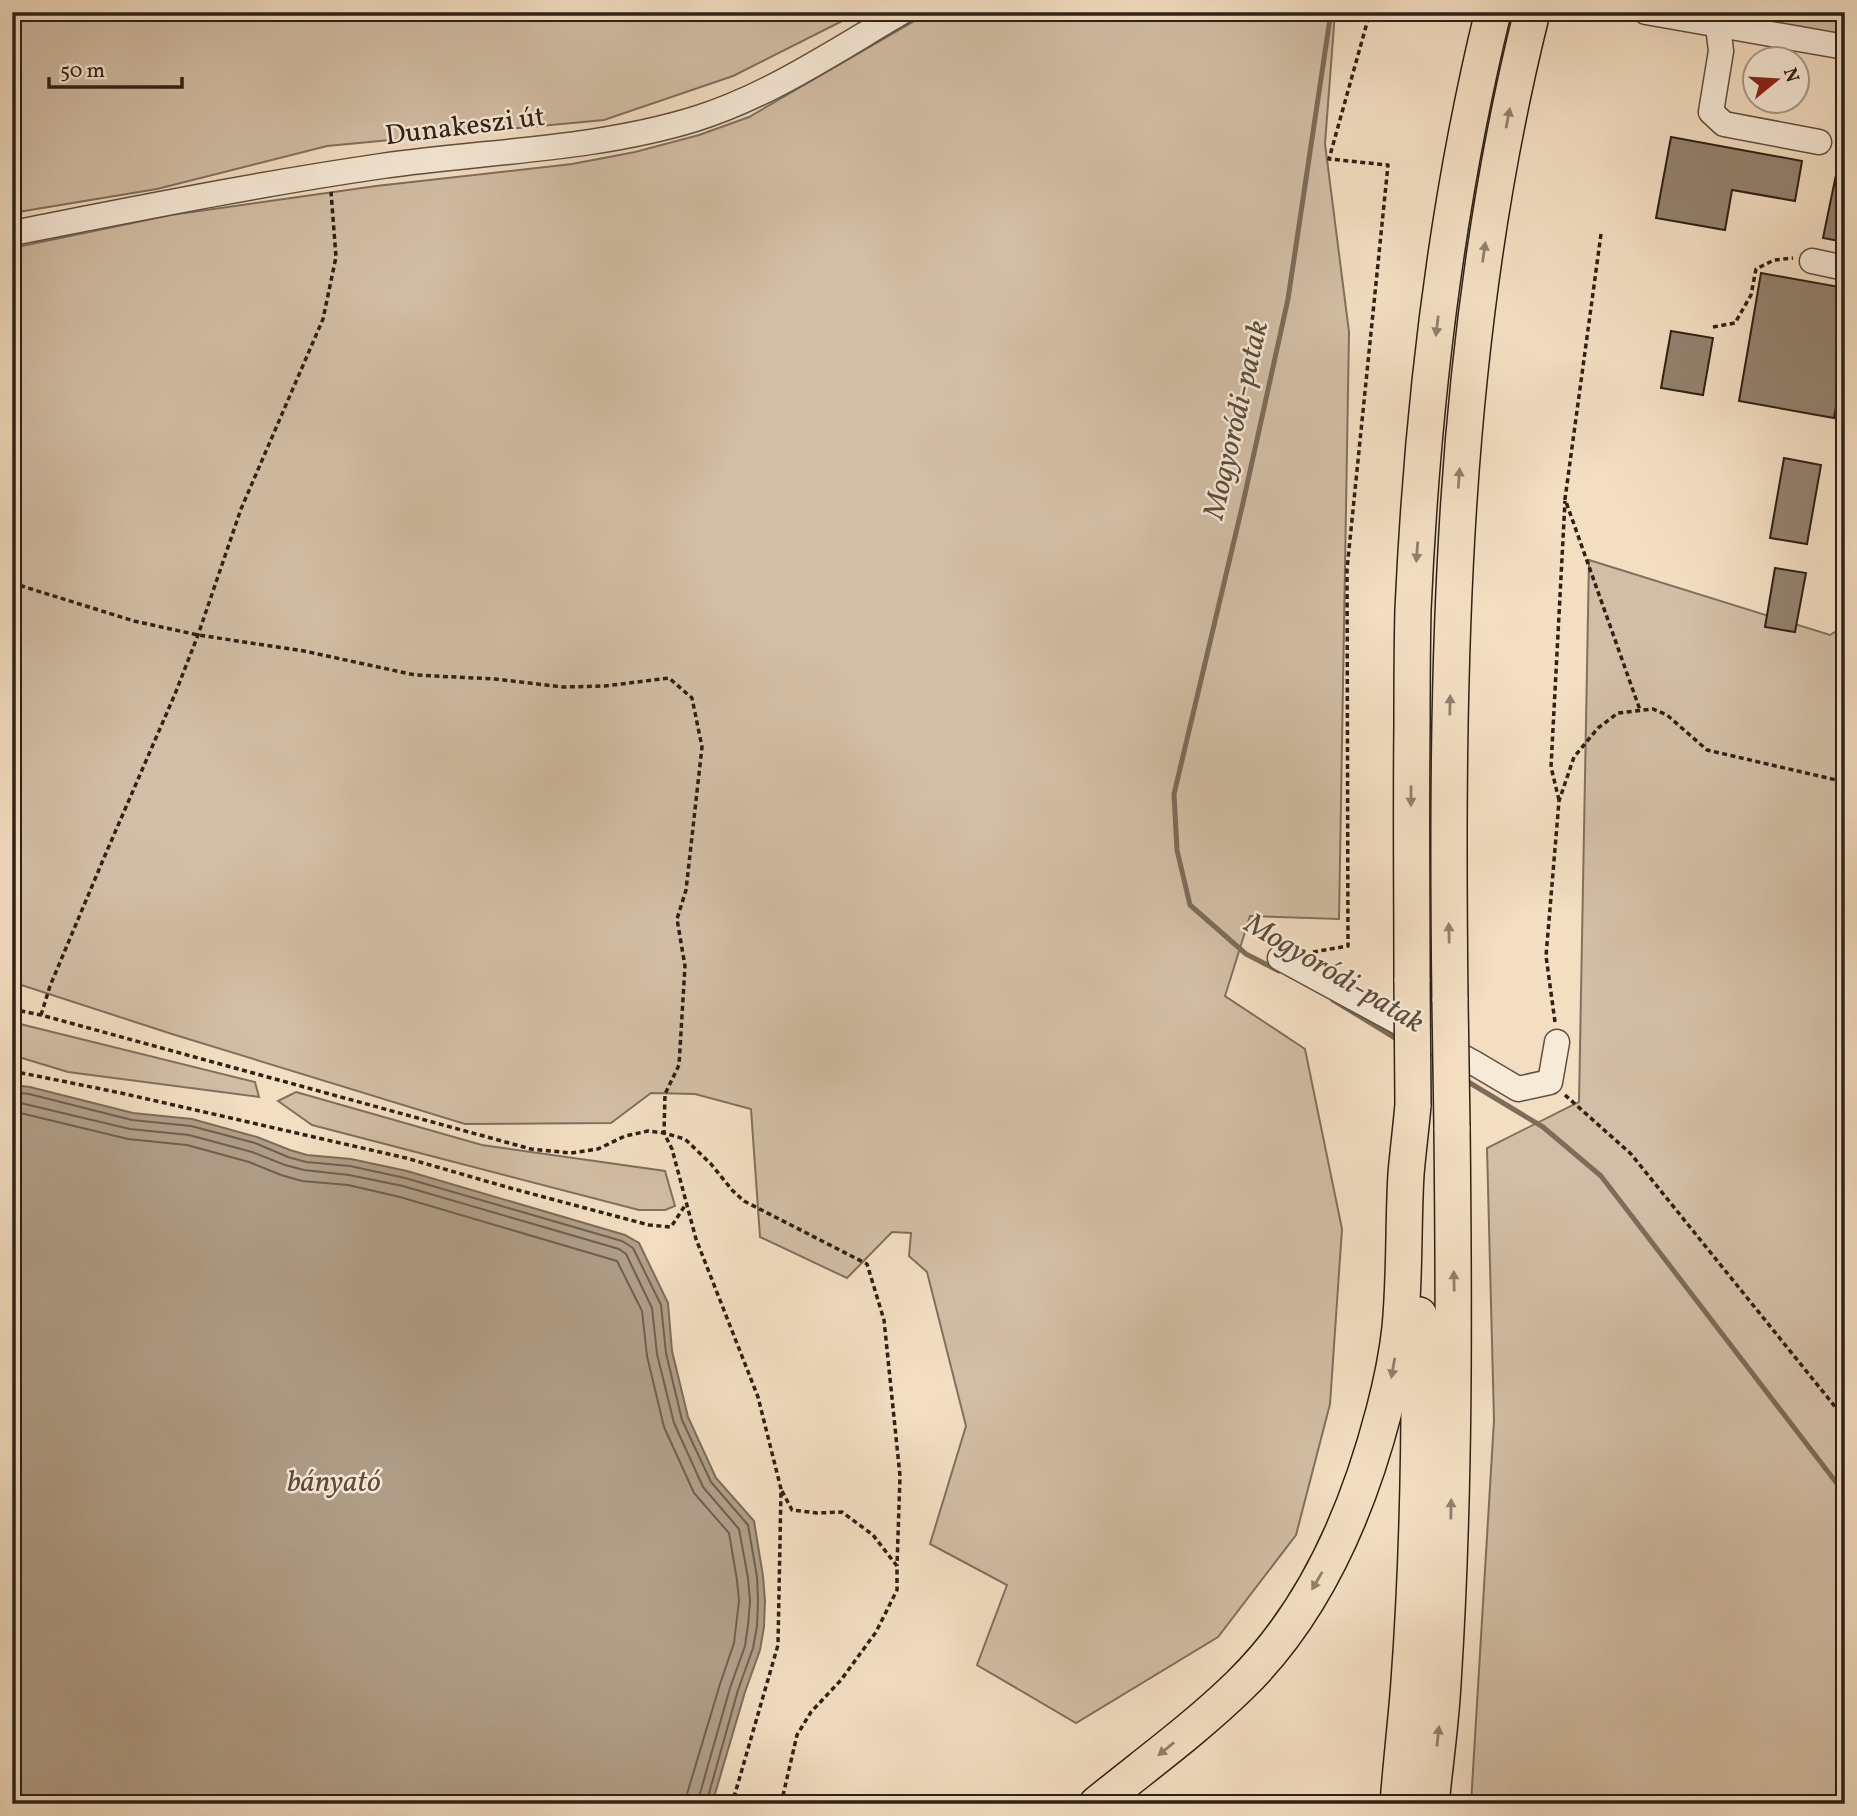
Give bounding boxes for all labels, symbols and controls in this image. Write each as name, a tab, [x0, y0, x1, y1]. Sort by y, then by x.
scale bar	[49, 46, 182, 90]
north arrow	[1742, 46, 1812, 116]
text: 50 m	[60, 57, 105, 86]
text: N	[1776, 65, 1805, 86]
street label: Dunakeszi út	[383, 98, 547, 156]
one-way arrow	[1503, 107, 1514, 129]
one-way arrow	[1479, 241, 1490, 263]
one-way arrow	[1431, 315, 1442, 337]
water label: Mogyoródi-patak	[1194, 316, 1280, 524]
one-way arrow	[1454, 467, 1465, 489]
one-way arrow	[1411, 541, 1422, 563]
one-way arrow	[1444, 694, 1456, 716]
one-way arrow	[1405, 786, 1417, 808]
water label: Mogyoródi-patak	[1235, 903, 1432, 1044]
one-way arrow	[1443, 921, 1455, 943]
one-way arrow	[1448, 1270, 1459, 1292]
one-way arrow	[1387, 1357, 1398, 1379]
water label: bányató	[287, 1462, 381, 1504]
one-way arrow	[1445, 1498, 1457, 1520]
one-way arrow	[1311, 1572, 1323, 1591]
one-way arrow	[1433, 1725, 1444, 1747]
one-way arrow	[1157, 1741, 1174, 1756]

